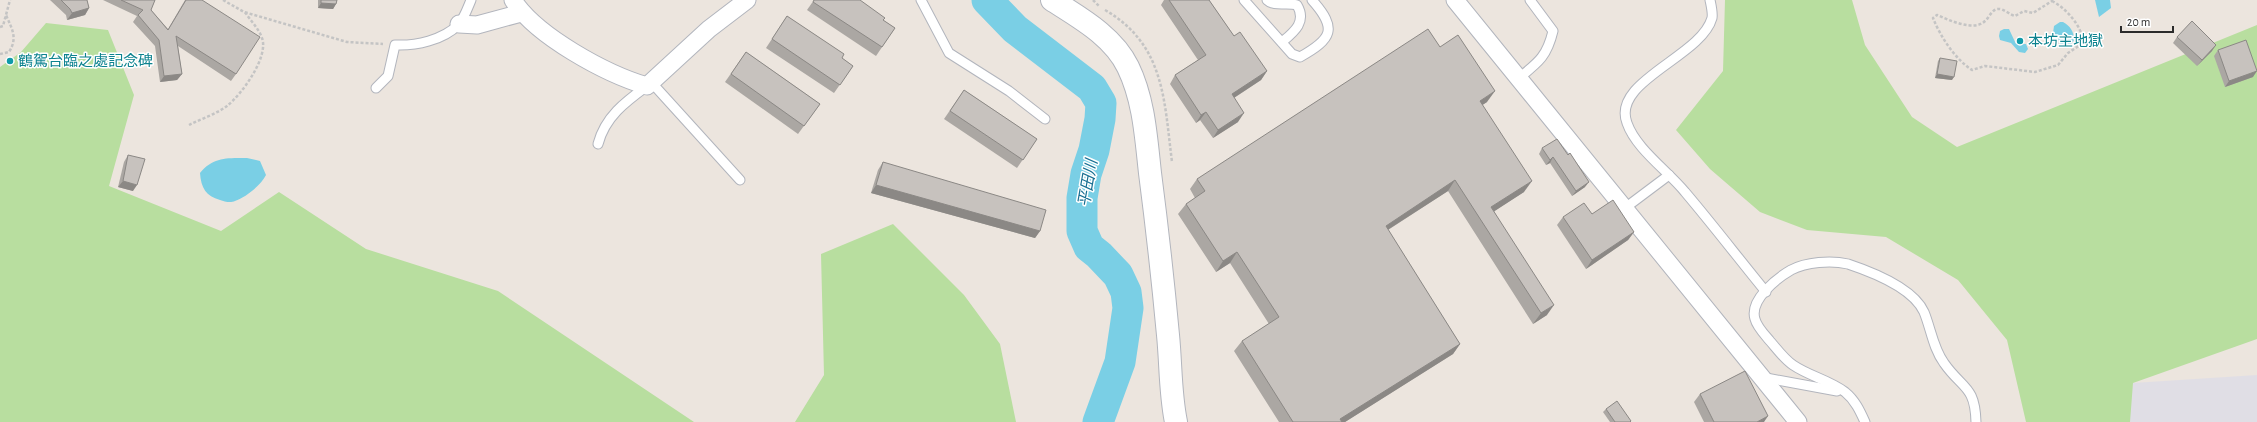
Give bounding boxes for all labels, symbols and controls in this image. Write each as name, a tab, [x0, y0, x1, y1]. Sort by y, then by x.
scale bar	[2121, 8, 2173, 34]
text: 20 m	[2127, 16, 2150, 28]
place label: 本坊主地獄	[2028, 32, 2103, 49]
marker: 本坊主地獄	[2015, 36, 2025, 46]
place label: 鶴駕台臨之處記念碑	[18, 53, 153, 69]
marker: 鶴駕台臨之處記念碑	[5, 56, 15, 66]
water label: 平田川	[1076, 156, 1100, 208]

